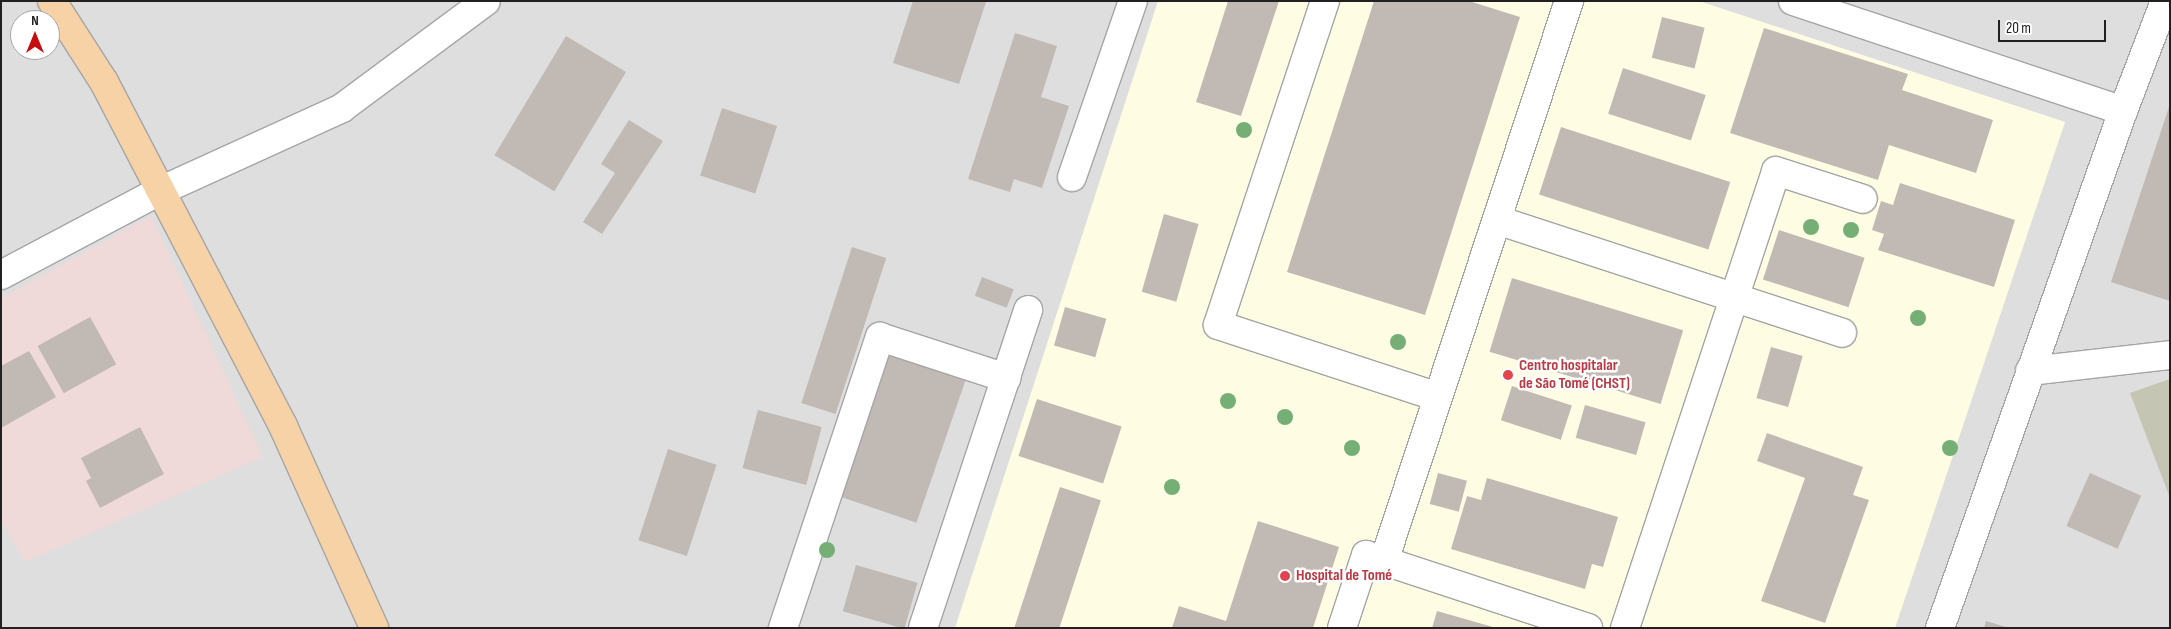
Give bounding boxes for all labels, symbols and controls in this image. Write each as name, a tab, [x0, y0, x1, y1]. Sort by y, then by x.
north arrow	[10, 10, 60, 60]
scale bar	[2001, 10, 2108, 42]
text: N	[31, 12, 39, 29]
text: 20 m	[2006, 19, 2031, 38]
place label: Centro hospitalar de São Tomé (CHST)	[1519, 356, 1630, 394]
marker: Centro hospitalar de São Tomé (CHST)	[1501, 368, 1515, 382]
place label: Hospital de Tomé	[1296, 566, 1392, 586]
marker: Hospital de Tomé	[1278, 569, 1292, 583]

